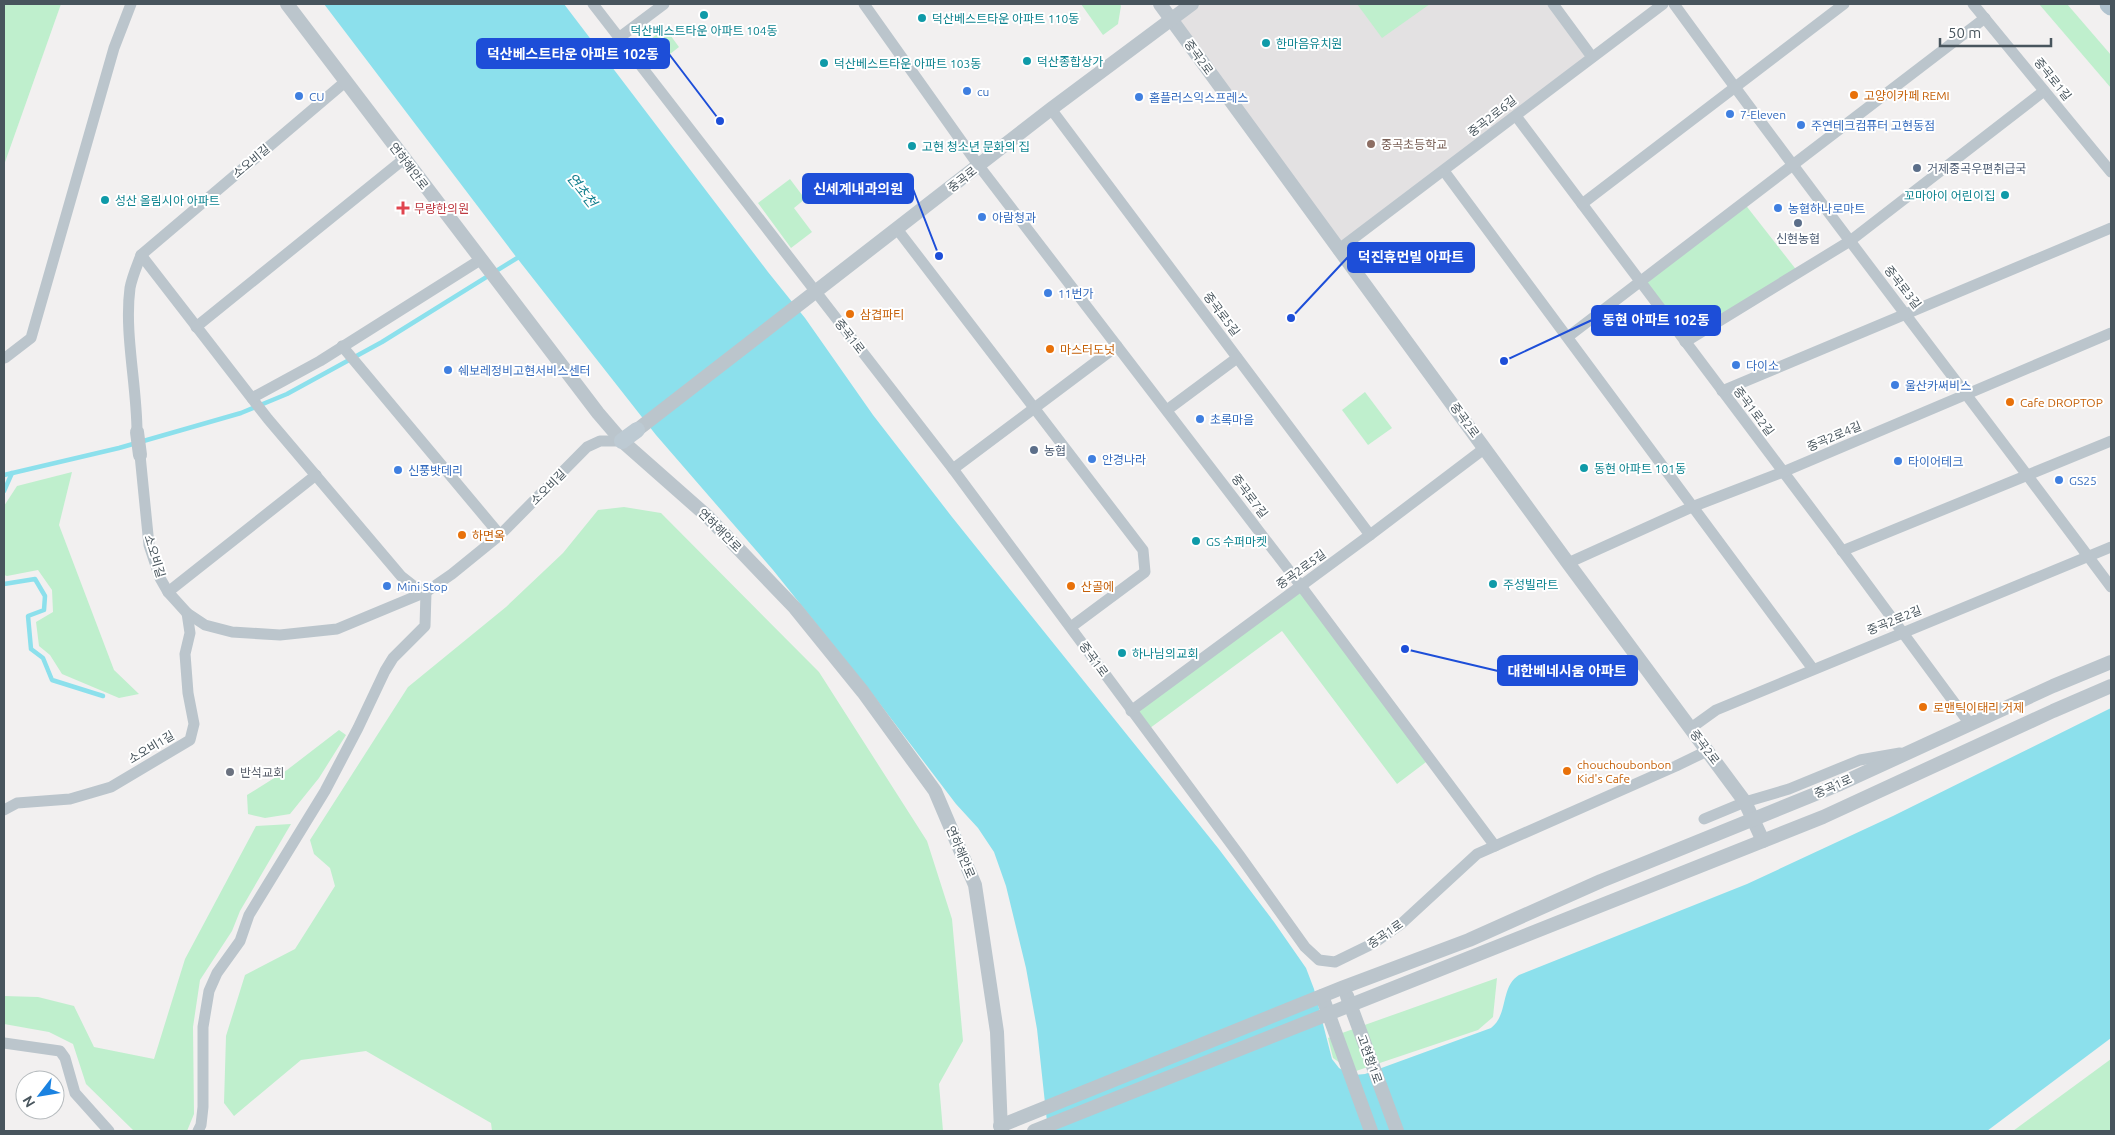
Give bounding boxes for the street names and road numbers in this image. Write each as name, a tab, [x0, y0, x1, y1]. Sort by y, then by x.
street label: 중곡2로	[1182, 37, 1216, 77]
street label: 중곡로1길	[2032, 55, 2074, 103]
street label: 중곡2로6길	[1465, 93, 1519, 139]
street label: 연하해안로	[387, 140, 431, 192]
street label: 소오비길	[230, 142, 272, 180]
street label: 중곡로	[945, 164, 979, 194]
street label: 중곡로3길	[1882, 263, 1924, 311]
street label: 중곡로5길	[1201, 290, 1243, 338]
street label: 중곡1로	[833, 316, 867, 356]
street label: 중곡1로2길	[1731, 384, 1777, 438]
street label: 중곡2로	[1448, 400, 1482, 440]
street label: 중곡2로4길	[1805, 419, 1863, 453]
street label: 소오비길	[528, 467, 568, 507]
street label: 중곡로7길	[1229, 472, 1271, 520]
street label: 연하해안로	[696, 506, 744, 554]
street label: 소오비길	[142, 533, 168, 579]
street label: 중곡2로5길	[1274, 547, 1328, 591]
street label: 중곡2로2길	[1865, 603, 1923, 637]
street label: 중곡1로	[1077, 639, 1111, 679]
street label: 중곡2로	[1688, 727, 1722, 767]
street label: 소오비1길	[126, 728, 176, 766]
street label: 중곡1로	[1812, 772, 1854, 800]
street label: 연하해안로	[944, 824, 978, 880]
street label: 중곡1로	[1365, 917, 1405, 951]
street label: 고현항1로	[1355, 1033, 1385, 1085]

